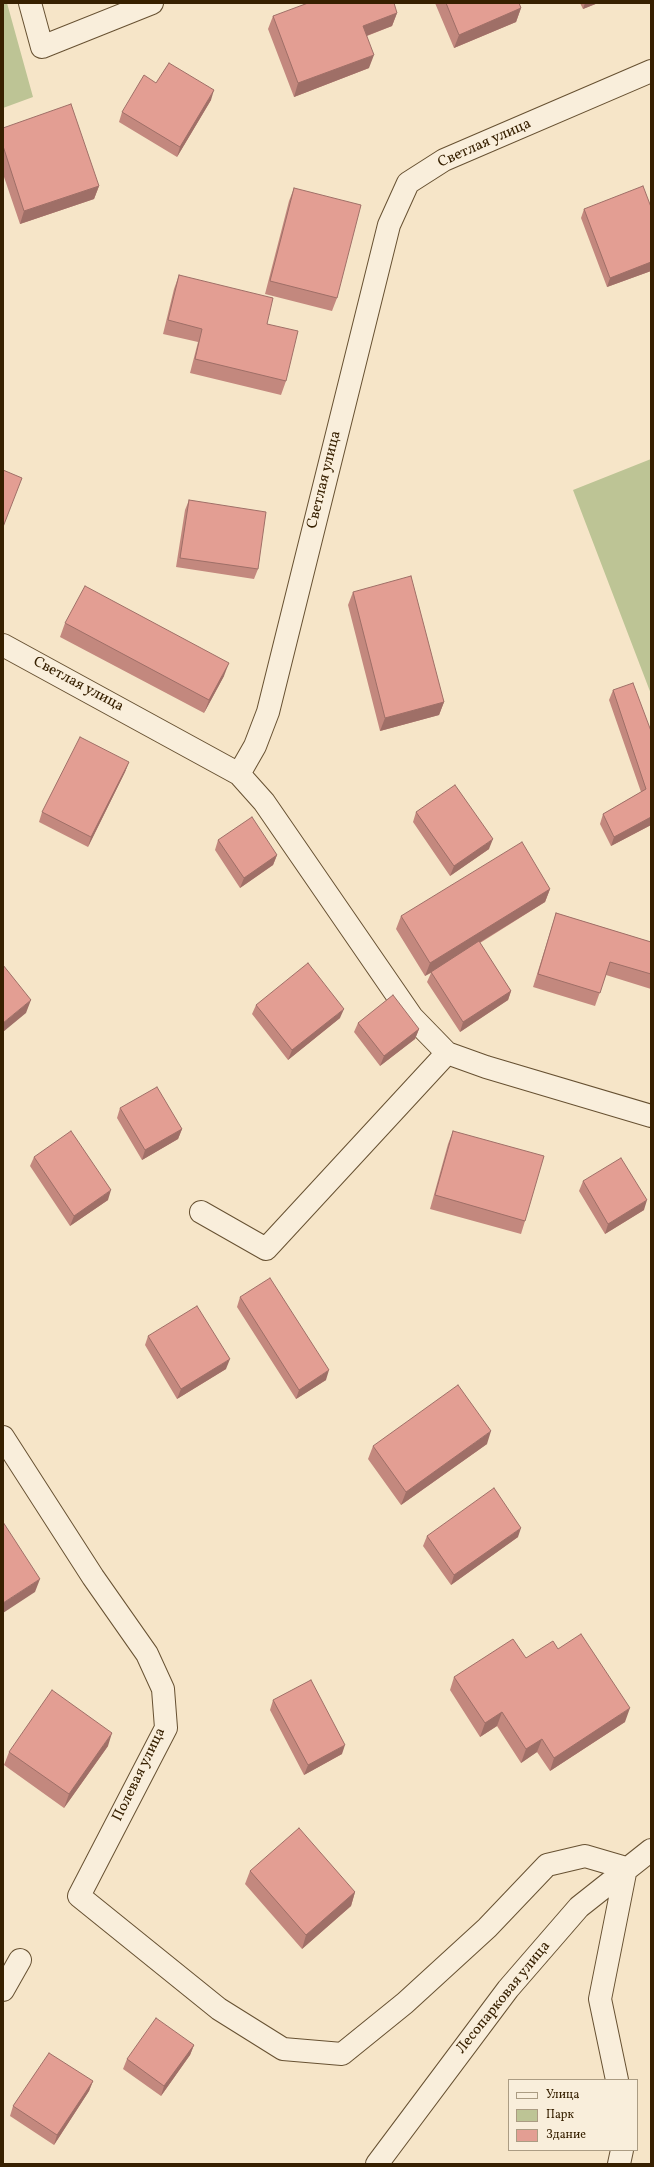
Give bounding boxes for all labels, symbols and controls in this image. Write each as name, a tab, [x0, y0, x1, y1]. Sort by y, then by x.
street label: Светлая улица	[436, 115, 534, 173]
street label: Светлая улица	[304, 429, 346, 531]
street label: Светлая улица	[30, 654, 126, 716]
street label: Полевая улица	[110, 1725, 170, 1825]
street label: Лесопарковая улица	[453, 1938, 555, 2058]
legend	[508, 2079, 638, 2151]
text: Улица	[546, 2087, 579, 2103]
text: Парк	[546, 2107, 574, 2123]
text: Здание	[546, 2127, 586, 2143]

